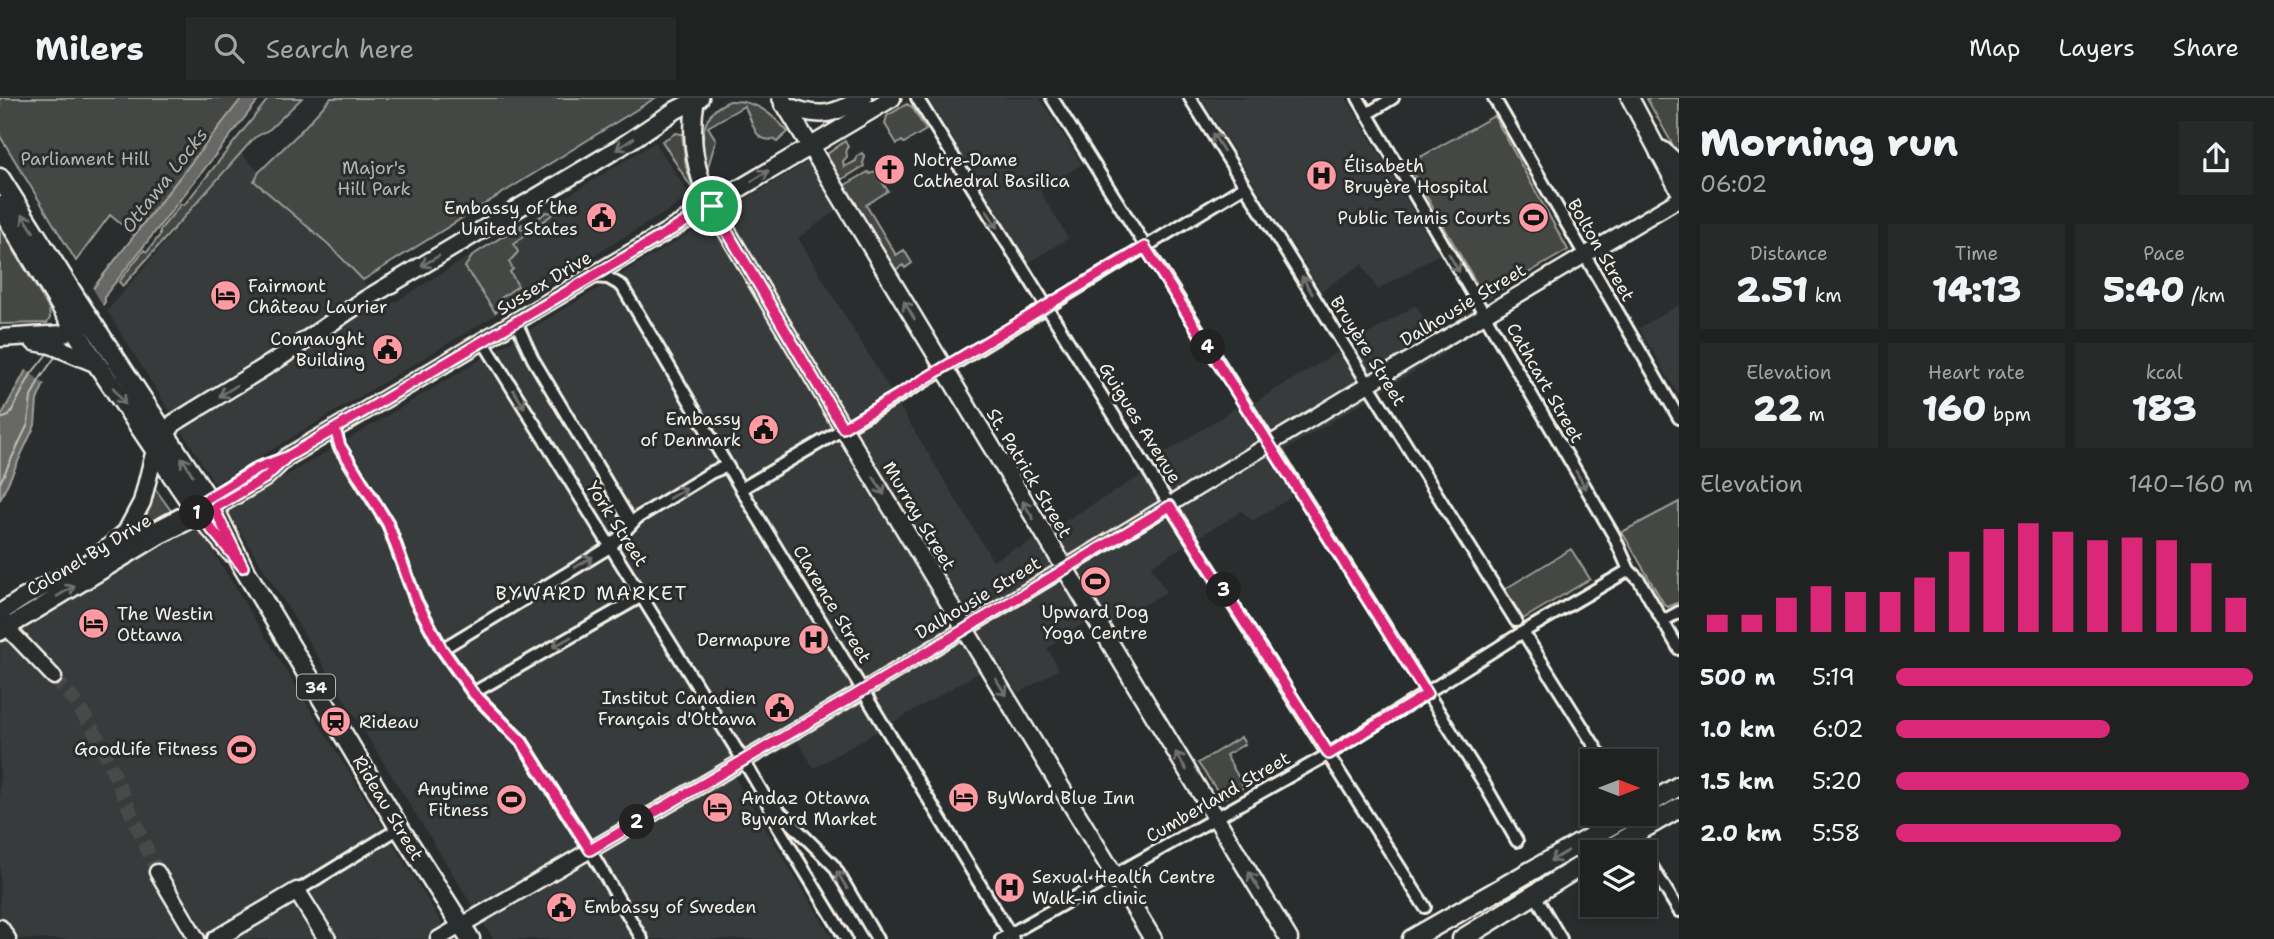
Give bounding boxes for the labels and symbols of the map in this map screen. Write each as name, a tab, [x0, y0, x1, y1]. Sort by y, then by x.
water label: Ottawa Locks	[115, 123, 213, 238]
one-way arrow	[1211, 133, 1226, 152]
one-way arrow	[615, 137, 635, 151]
park label: Parliament Hill	[21, 147, 150, 171]
place label: Notre-Dame Cathedral Basilica	[913, 148, 1070, 193]
church icon: Notre-Dame Cathedral Basilica	[873, 153, 907, 187]
place label: Élisabeth Bruyère Hospital	[1344, 154, 1488, 199]
park label: Major's Hill Park	[337, 156, 411, 201]
hospital icon: Élisabeth Bruyère Hospital	[1304, 159, 1338, 193]
one-way arrow	[750, 169, 770, 183]
pin	[682, 176, 742, 236]
street label: Bolton Street	[1562, 194, 1640, 306]
place label: Embassy of the United States	[444, 196, 578, 241]
public building icon: Embassy of the United States	[584, 201, 618, 235]
sports icon: Public Tennis Courts	[1517, 201, 1551, 235]
place label: Public Tennis Courts	[1338, 206, 1511, 230]
one-way arrow	[985, 208, 999, 228]
one-way arrow	[21, 214, 35, 234]
street label: Sussex Drive	[492, 245, 596, 321]
one-way arrow	[1447, 252, 1461, 272]
one-way arrow	[420, 255, 441, 268]
street label: Dalhousie Street	[1396, 258, 1530, 352]
place label: Fairmont Château Laurier	[248, 274, 388, 319]
one-way arrow	[1299, 275, 1313, 295]
hotel icon: Fairmont Château Laurier	[208, 279, 242, 313]
street label: Bruyère Street	[1325, 291, 1412, 411]
one-way arrow	[902, 301, 916, 321]
street label: Cathcart Street	[1501, 319, 1589, 448]
place label: Connaught Building	[270, 327, 365, 372]
pin: 4	[1190, 330, 1226, 364]
public building icon: Connaught Building	[371, 332, 405, 366]
street label: Guigues Avenue	[1093, 358, 1187, 488]
one-way arrow	[218, 384, 238, 398]
one-way arrow	[112, 385, 126, 405]
one-way arrow	[512, 389, 526, 409]
street label: St. Patrick Street	[981, 404, 1077, 542]
place label: Embassy of Denmark	[640, 407, 741, 452]
public building icon: Embassy of Denmark	[747, 412, 781, 446]
one-way arrow	[180, 457, 194, 477]
street label: Murray Street	[877, 457, 961, 575]
one-way arrow	[1574, 470, 1588, 490]
one-way arrow	[872, 476, 886, 496]
street label: York Street	[581, 477, 654, 571]
one-way arrow	[668, 486, 688, 500]
pin: 1	[180, 496, 214, 530]
one-way arrow	[1021, 500, 1035, 520]
street label: Colonel By Drive	[22, 508, 156, 602]
street label: Clarence Street	[787, 541, 877, 668]
street label: Dalhousie Street	[911, 551, 1045, 645]
one-way arrow	[574, 555, 594, 569]
sports icon: Upward Dog Yoga Centre	[1078, 565, 1112, 599]
pin: 3	[1206, 573, 1242, 608]
district label: BYWARD MARKET	[496, 581, 688, 606]
one-way arrow	[56, 584, 76, 598]
place label: Upward Dog Yoga Centre	[1041, 600, 1149, 645]
place label: The Westin Ottawa	[117, 602, 213, 647]
hotel icon: The Westin Ottawa	[77, 607, 111, 641]
hospital icon: Dermapure	[797, 623, 831, 657]
place label: Dermapure	[697, 628, 791, 652]
one-way arrow	[552, 636, 573, 649]
road number: 34	[297, 674, 335, 700]
one-way arrow	[995, 677, 1009, 697]
place label: Institut Canadien Français d'Ottawa	[598, 686, 756, 731]
public building icon: Institut Canadien Français d'Ottawa	[762, 691, 796, 725]
station icon: Rideau	[319, 705, 353, 739]
place label: Rideau	[359, 710, 419, 734]
sports icon: GoodLife Fitness	[224, 732, 258, 766]
place label: GoodLife Fitness	[74, 737, 218, 761]
street label: Cumberland Street	[1141, 746, 1295, 848]
north arrow	[1580, 749, 1657, 826]
street label: Rideau Street	[347, 751, 429, 865]
one-way arrow	[1174, 751, 1188, 771]
place label: Anytime Fitness	[417, 777, 489, 822]
hotel icon: ByWard Blue Inn	[947, 781, 981, 815]
sports icon: Anytime Fitness	[495, 782, 529, 816]
place label: Andaz Ottawa Byward Market	[741, 786, 877, 831]
place label: ByWard Blue Inn	[987, 786, 1135, 810]
hotel icon: Andaz Ottawa Byward Market	[701, 791, 735, 825]
pin: 2	[620, 804, 654, 840]
one-way arrow	[1549, 849, 1569, 863]
place label: Sexual Health Centre Walk-in clinic	[1032, 865, 1215, 910]
hospital icon: Sexual Health Centre Walk-in clinic	[992, 870, 1026, 904]
one-way arrow	[835, 871, 849, 891]
one-way arrow	[1247, 871, 1261, 891]
public building icon: Embassy of Sweden	[544, 890, 578, 924]
place label: Embassy of Sweden	[584, 895, 756, 919]

